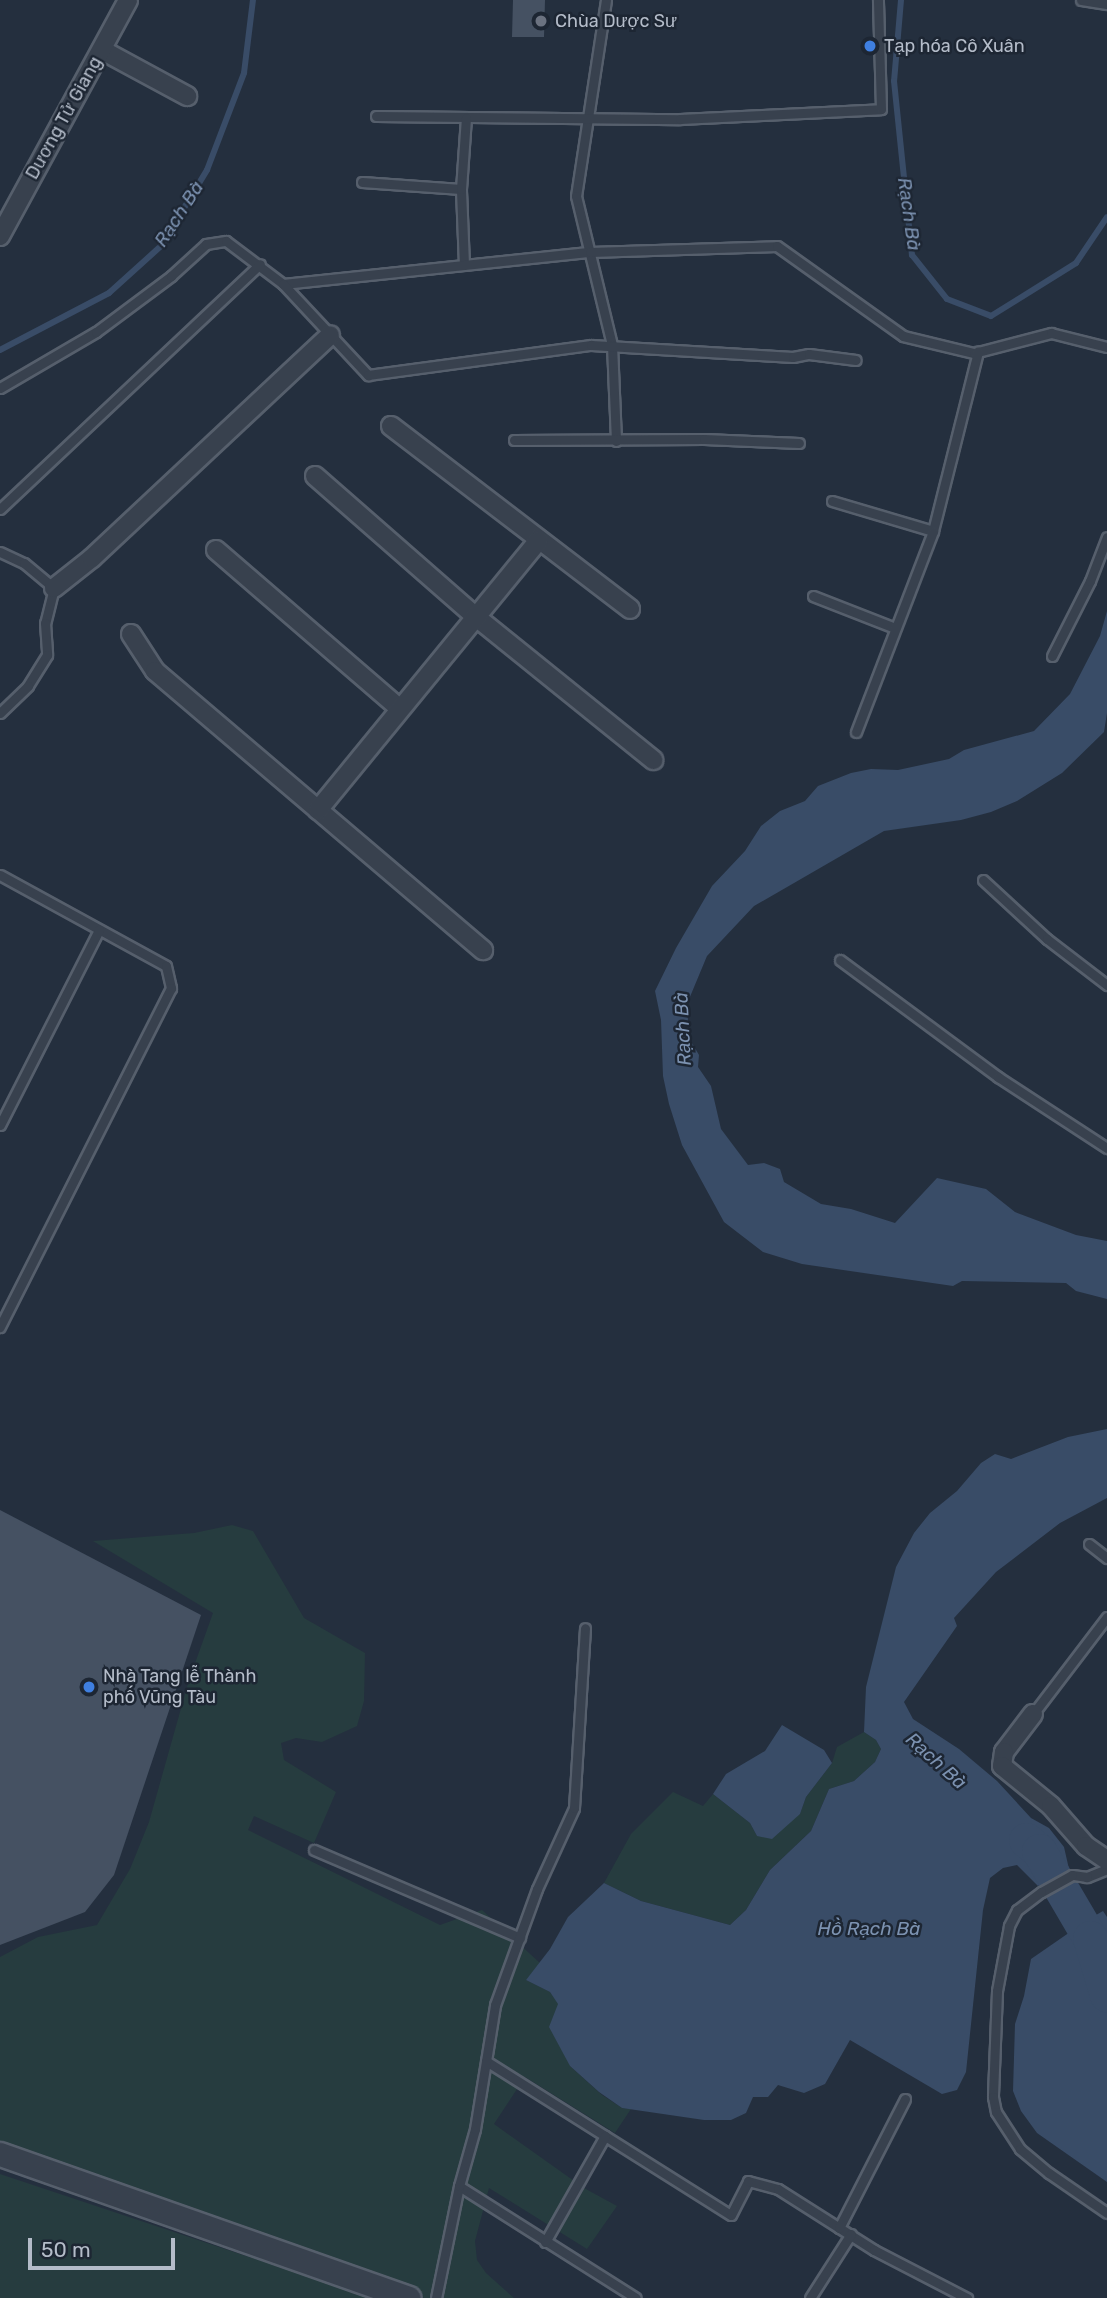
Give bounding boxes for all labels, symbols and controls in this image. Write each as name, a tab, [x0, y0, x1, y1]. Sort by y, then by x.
place label: Chùa Dược Sư	[555, 10, 677, 32]
marker: Chùa Dược Sư	[533, 13, 549, 29]
place label: Tạp hóa Cô Xuân	[884, 35, 1025, 57]
marker: Tạp hóa Cô Xuân	[862, 38, 878, 54]
street label: Dương Tử Giang	[21, 53, 107, 183]
water label: Rạch Bà	[893, 176, 925, 252]
water label: Rạch Bà	[149, 177, 209, 251]
water label: Rạch Bà	[670, 992, 696, 1066]
place label: Nhà Tang lễ Thành phố Vũng Tàu	[103, 1666, 257, 1708]
marker: Nhà Tang lễ Thành phố Vũng Tàu	[81, 1679, 97, 1695]
water label: Rạch Bà	[901, 1728, 971, 1794]
water label: Hồ Rạch Bà	[818, 1918, 920, 1940]
scale bar	[32, 2224, 178, 2268]
text: 50 m	[41, 2237, 91, 2262]

